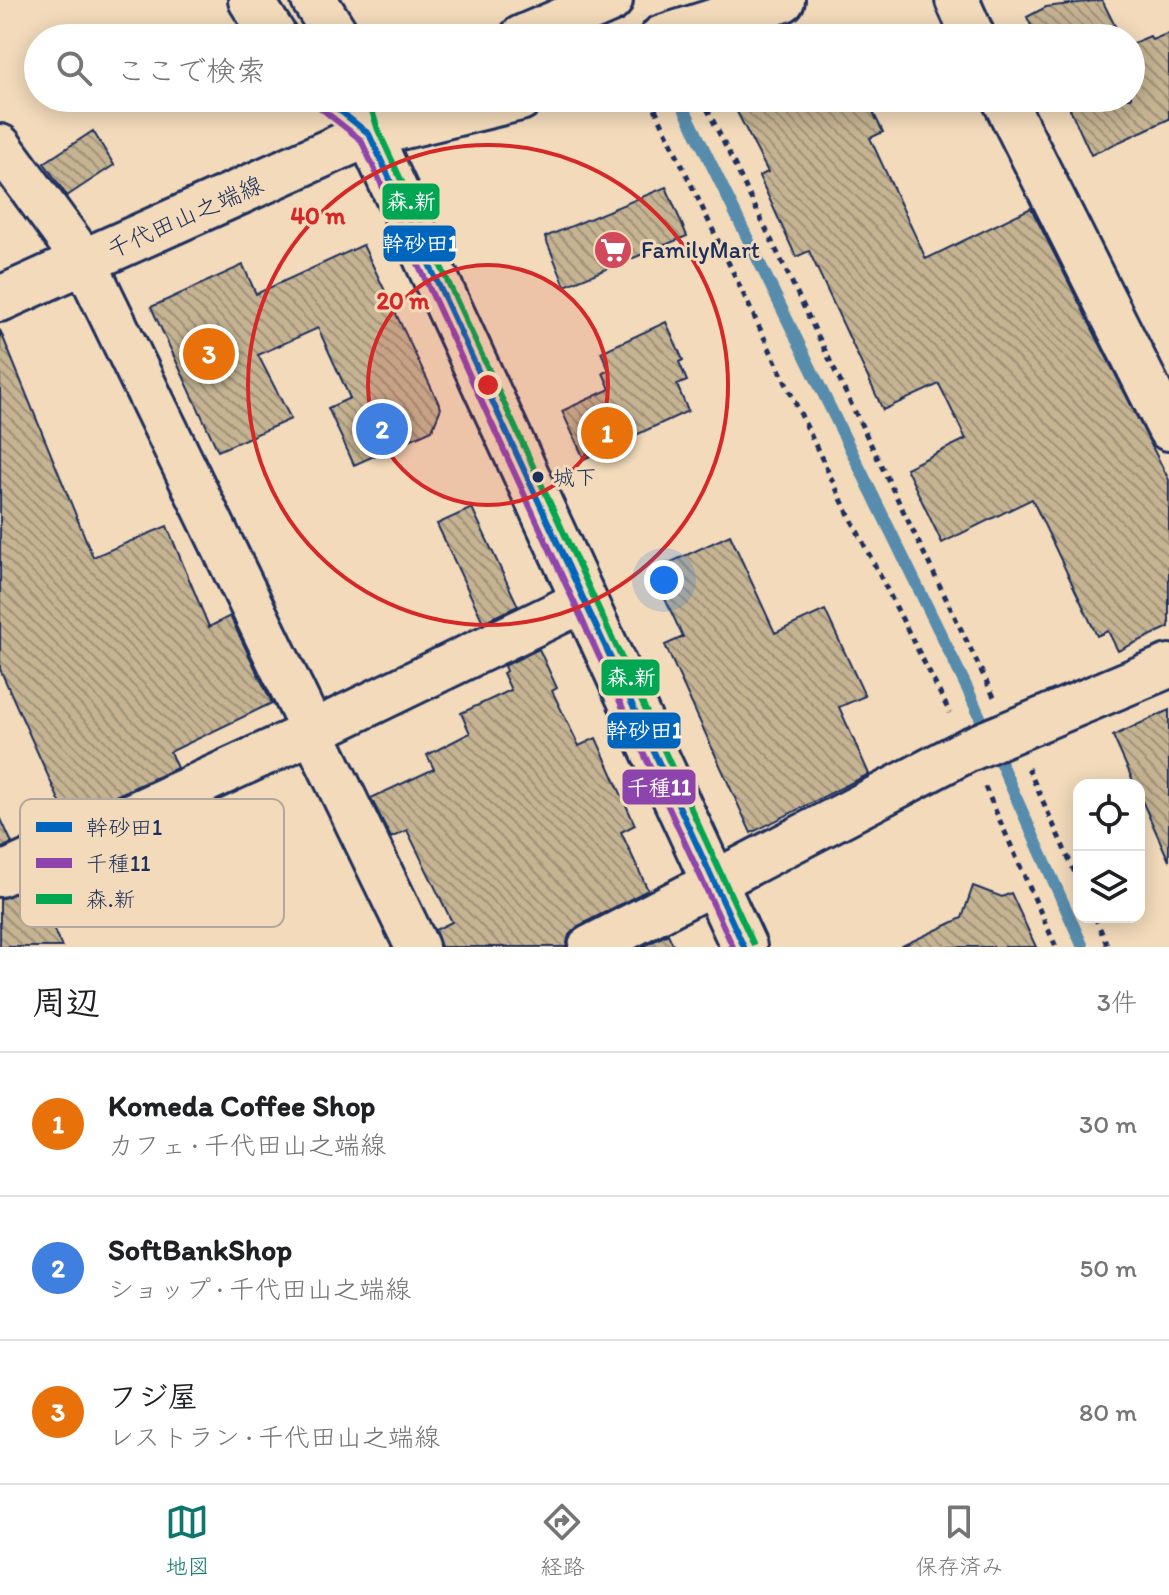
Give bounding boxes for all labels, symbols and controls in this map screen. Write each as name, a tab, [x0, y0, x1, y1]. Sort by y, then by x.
search box	[24, 24, 1145, 112]
icon: search	[52, 46, 96, 90]
text: ここで検索	[116, 52, 266, 89]
street label: 千代田山之端線	[102, 169, 267, 264]
line badge: 森.新	[381, 182, 441, 221]
text: 森.新	[386, 188, 436, 215]
text: 40 m	[291, 201, 346, 230]
line badge: 幹砂田1	[382, 224, 457, 263]
supermarket icon: FamilyMart	[592, 229, 634, 271]
text: 幹砂田1	[382, 230, 459, 257]
place label: FamilyMart	[641, 235, 760, 264]
text: 20 m	[377, 286, 430, 315]
pin: 3	[183, 324, 235, 384]
centre of rings	[474, 371, 502, 399]
pin: 2	[356, 399, 408, 459]
pin: 1	[581, 403, 633, 463]
place label: 城下	[553, 464, 597, 491]
marker: 城下	[530, 469, 546, 485]
your location	[644, 560, 684, 600]
line badge: 森.新	[600, 658, 661, 697]
text: 森.新	[606, 664, 656, 691]
line badge: 幹砂田1	[606, 711, 682, 750]
text: 幹砂田1	[606, 717, 683, 744]
line badge: 千種11	[621, 768, 697, 806]
text: 千種11	[627, 774, 692, 801]
map controls	[1073, 779, 1145, 923]
button: locate	[1073, 779, 1145, 851]
legend	[20, 799, 284, 927]
text: 幹砂田1	[86, 814, 162, 841]
text: 千種11	[86, 850, 150, 877]
button: layers	[1073, 851, 1145, 923]
text: 森.新	[86, 886, 135, 913]
text: 周辺	[32, 982, 100, 1023]
text: 3件	[1097, 986, 1137, 1018]
text: Komeda Coffee Shop	[108, 1087, 375, 1124]
text: 1	[52, 1108, 64, 1140]
text: 30 m	[1079, 1108, 1137, 1140]
text: カフェ · 千代田山之端線	[108, 1129, 386, 1161]
text: SoftBankShop	[108, 1231, 292, 1268]
text: 2	[51, 1252, 65, 1284]
text: 50 m	[1080, 1252, 1137, 1284]
text: ショップ · 千代田山之端線	[108, 1273, 411, 1305]
text: フジ屋	[108, 1378, 198, 1415]
text: 3	[51, 1396, 65, 1428]
text: 80 m	[1079, 1396, 1137, 1428]
text: レストラン · 千代田山之端線	[108, 1421, 440, 1453]
tab: 地図	[165, 1500, 210, 1580]
tab: 経路	[540, 1500, 585, 1580]
tab: 保存済み	[915, 1500, 1004, 1580]

